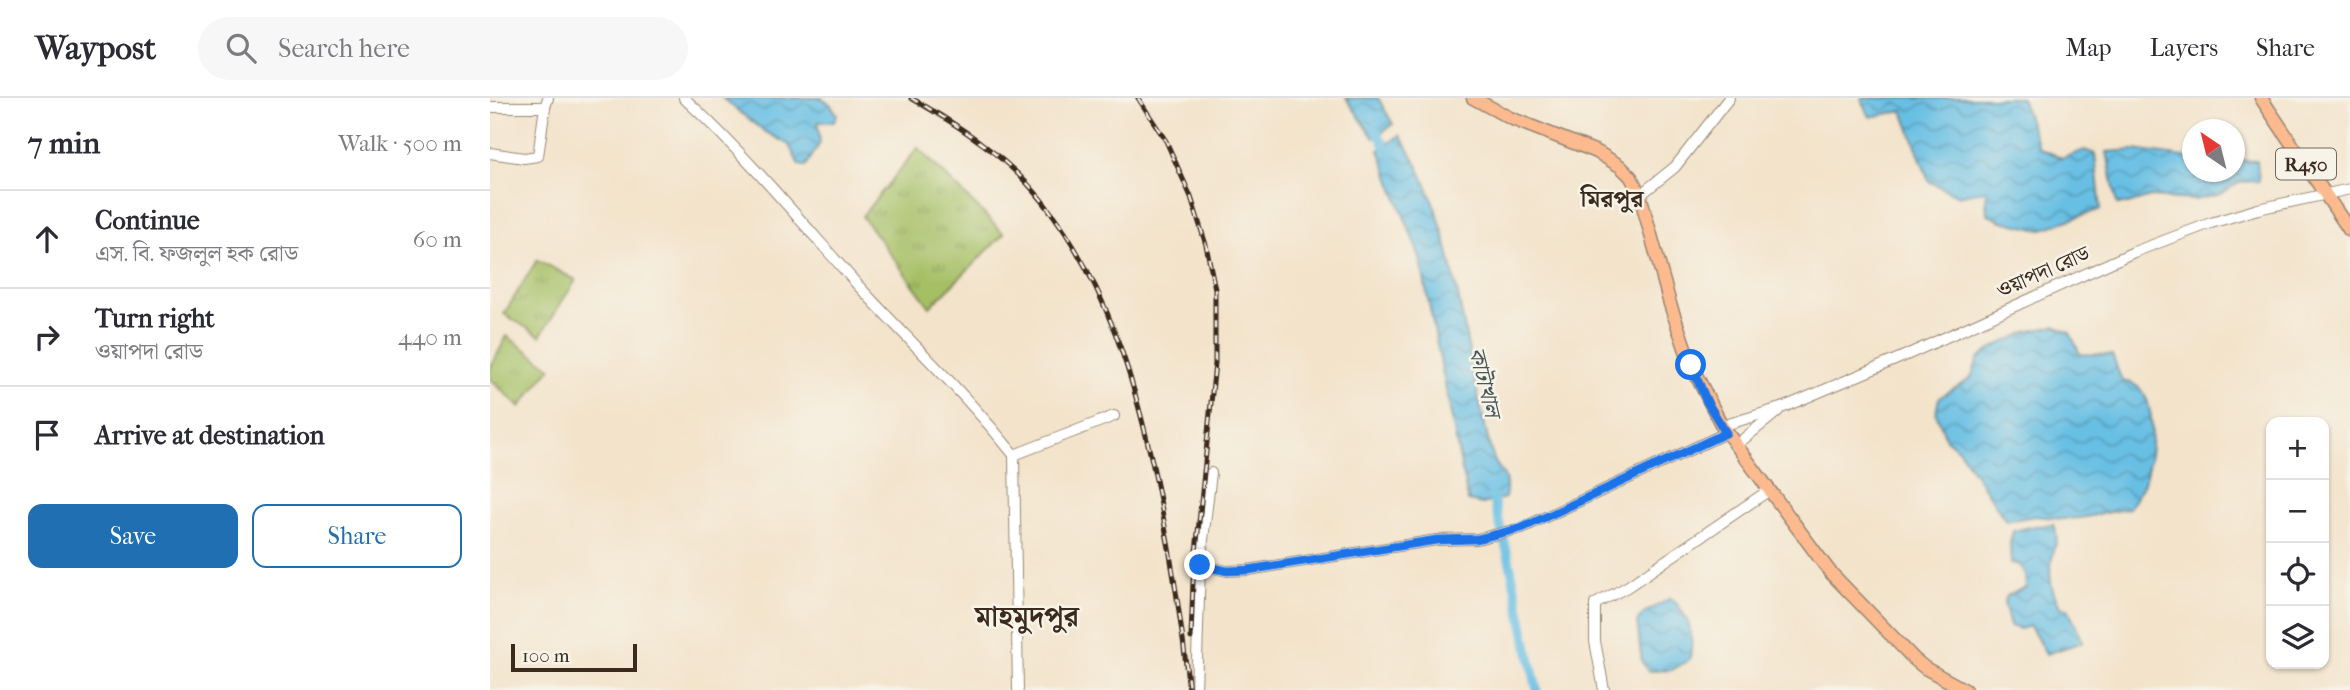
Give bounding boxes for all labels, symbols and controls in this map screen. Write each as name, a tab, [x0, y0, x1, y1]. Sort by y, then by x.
search box	[198, 17, 688, 80]
text: Waypost	[35, 29, 156, 68]
icon: search	[222, 29, 260, 67]
text: Search here	[278, 33, 410, 64]
text: Map	[2066, 34, 2112, 62]
text: Layers	[2150, 34, 2218, 62]
text: Share	[2256, 34, 2315, 62]
north arrow	[2182, 119, 2245, 182]
text: 7 min	[28, 126, 100, 161]
text: Walk · 500 m	[338, 130, 462, 157]
road number: R450	[2276, 148, 2336, 180]
district label: মিরপুর	[1579, 184, 1644, 214]
text: Continue	[95, 205, 200, 236]
icon: ahead	[28, 220, 66, 258]
text: 60 m	[413, 226, 462, 253]
text: এস. বি. ফজলুল হক রোড	[95, 240, 298, 267]
street label: ওয়াপদা রোড	[1993, 241, 2094, 303]
text: Turn right	[95, 303, 215, 334]
icon: right	[28, 318, 66, 356]
text: 440 m	[398, 324, 462, 351]
text: ওয়াপদা রোড	[95, 338, 203, 365]
water label: কাটাখাল	[1463, 344, 1508, 424]
route start	[1675, 349, 1706, 380]
icon: arrive	[28, 416, 66, 454]
map controls	[2266, 417, 2329, 669]
button: +	[2266, 417, 2329, 480]
text: Arrive at destination	[95, 420, 325, 451]
button: −	[2266, 480, 2329, 543]
button: Save	[28, 504, 238, 568]
button: Share	[252, 504, 462, 568]
button: locate	[2266, 543, 2329, 606]
route end	[1184, 549, 1215, 580]
district label: মাহমুদপুর	[974, 600, 1081, 635]
button: layers	[2266, 606, 2329, 669]
scale bar	[511, 641, 637, 673]
text: 100 m	[522, 645, 570, 667]

